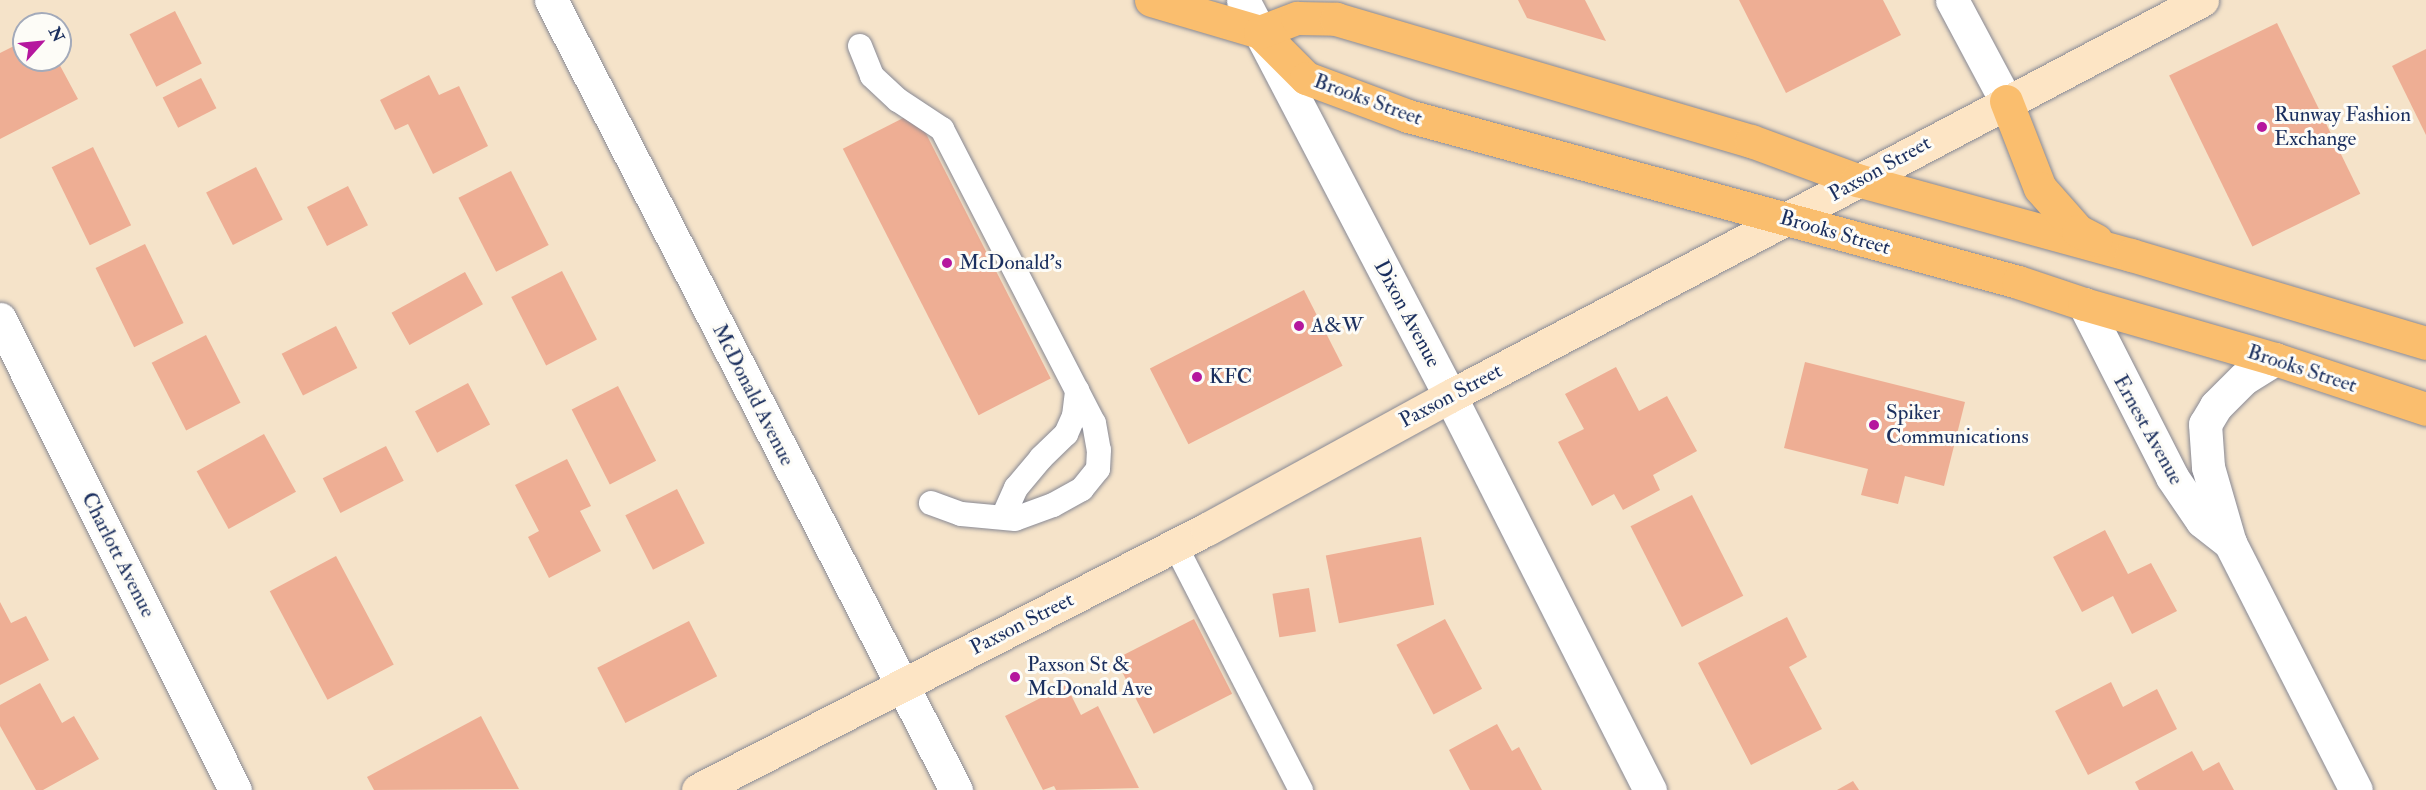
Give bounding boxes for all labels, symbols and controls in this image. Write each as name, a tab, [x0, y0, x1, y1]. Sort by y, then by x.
north arrow	[12, 12, 72, 72]
text: N	[44, 24, 68, 46]
street label: Brooks Street	[1310, 69, 1426, 131]
place label: Runway Fashion Exchange	[2274, 102, 2411, 152]
marker: Runway Fashion Exchange	[2255, 120, 2269, 134]
street label: Paxson Street	[1825, 131, 1935, 207]
street label: Brooks Street	[1777, 205, 1893, 261]
place label: McDonald's	[959, 250, 1062, 276]
marker: McDonald's	[940, 256, 954, 270]
street label: Dixon Avenue	[1368, 256, 1446, 372]
place label: A&W	[1311, 313, 1363, 339]
marker: A&W	[1292, 319, 1306, 333]
street label: McDonald Avenue	[706, 320, 800, 470]
street label: Brooks Street	[2244, 339, 2360, 399]
street label: Paxson Street	[1395, 358, 1507, 434]
place label: KFC	[1209, 364, 1252, 390]
marker: KFC	[1190, 370, 1204, 384]
street label: Ernest Avenue	[2107, 371, 2189, 489]
place label: Spiker Communications	[1886, 400, 2029, 450]
marker: Spiker Communications	[1867, 418, 1881, 432]
street label: Charlott Avenue	[76, 488, 160, 622]
street label: Paxson Street	[966, 587, 1078, 661]
place label: Paxson St & McDonald Ave	[1027, 652, 1153, 702]
marker: Paxson St & McDonald Ave	[1008, 670, 1022, 684]

